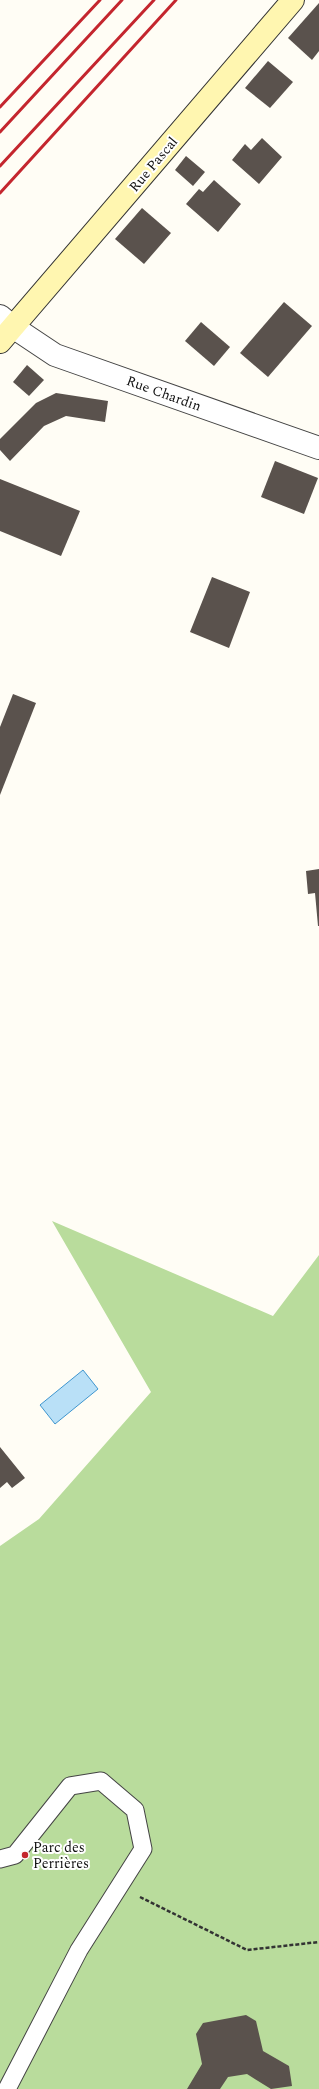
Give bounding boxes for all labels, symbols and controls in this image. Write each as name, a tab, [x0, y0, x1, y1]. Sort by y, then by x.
street label: Rue Pascal	[124, 132, 183, 197]
street label: Rue Chardin	[123, 370, 204, 417]
place label: Parc des Perrières	[33, 1837, 89, 1874]
marker: Parc des Perrières	[20, 1850, 30, 1860]

